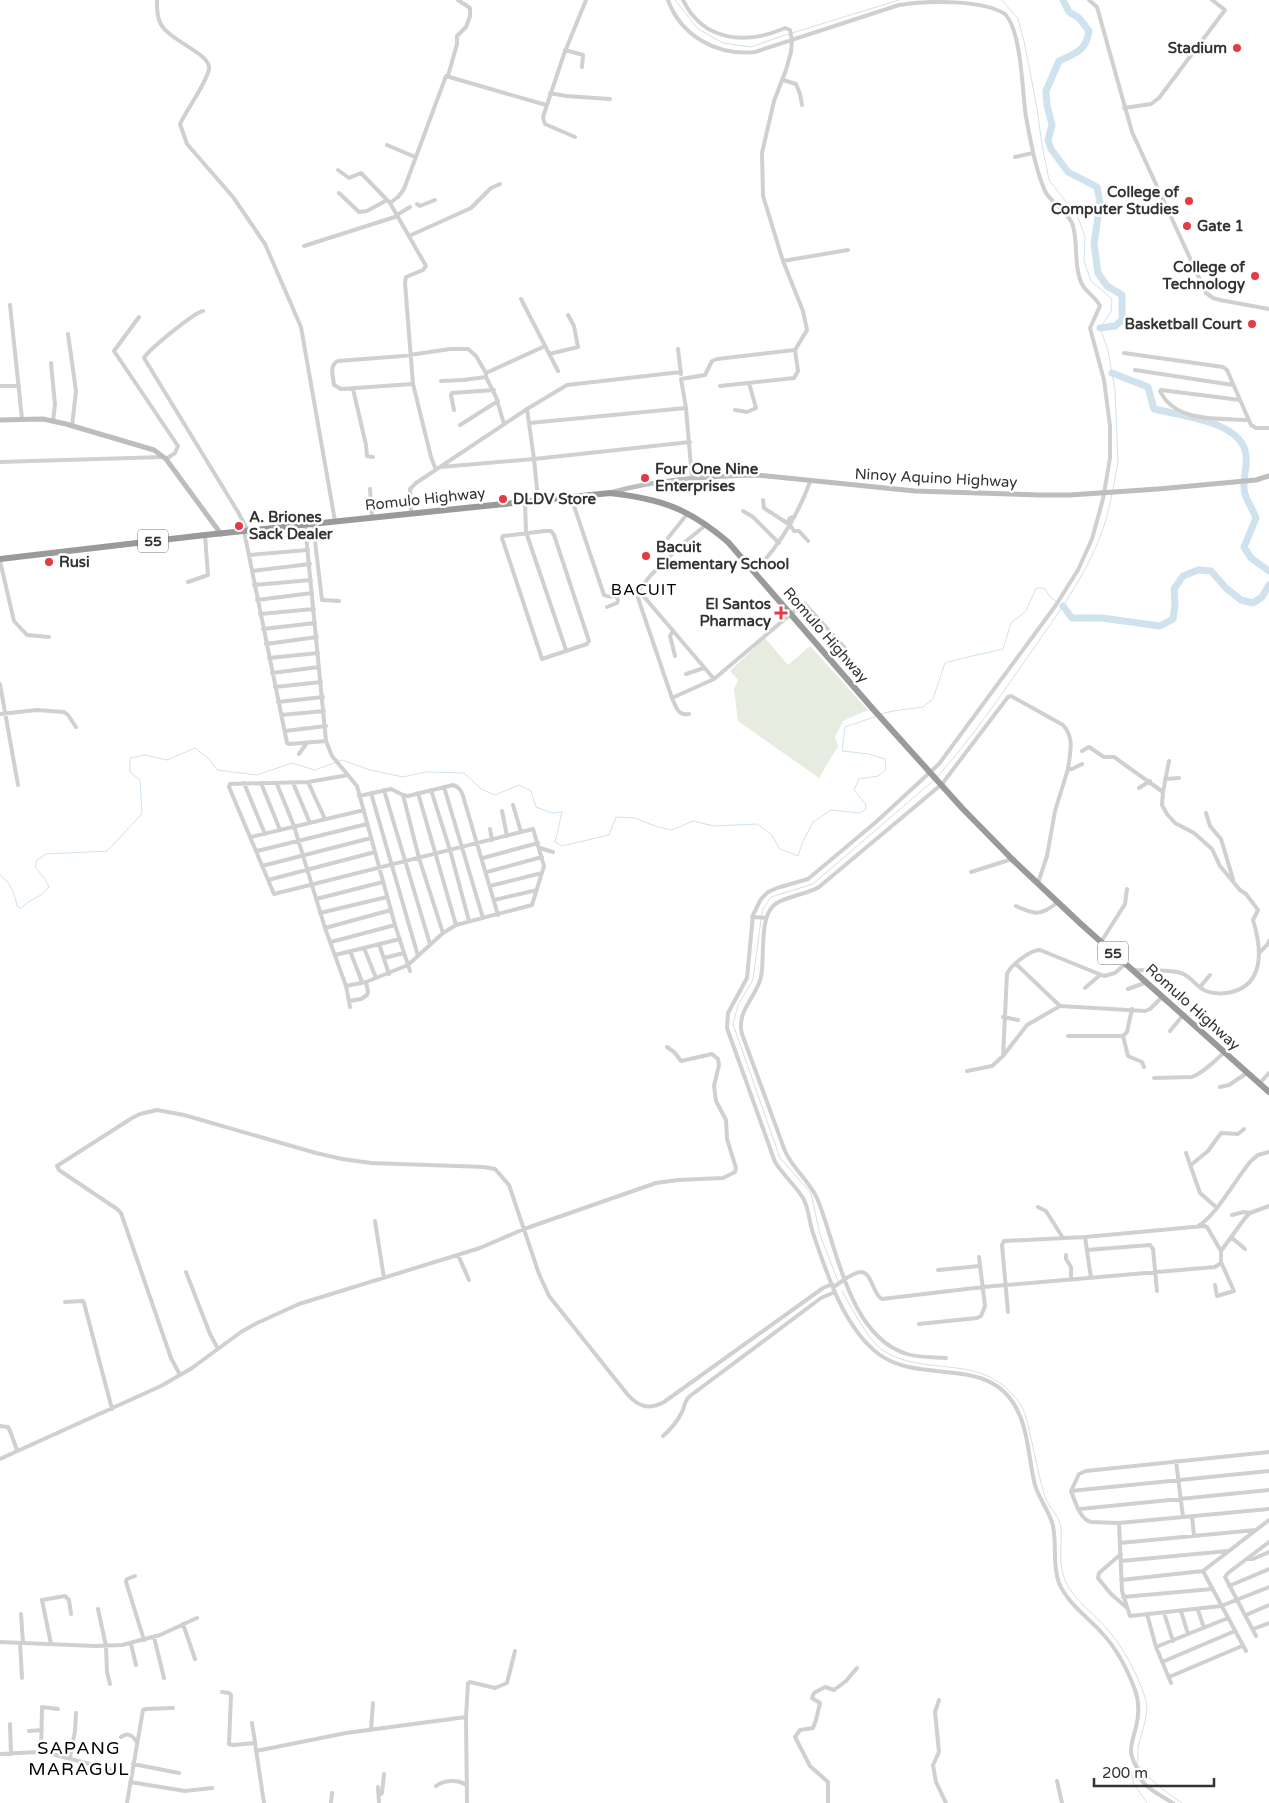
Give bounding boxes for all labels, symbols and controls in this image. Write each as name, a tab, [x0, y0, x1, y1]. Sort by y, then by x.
place label: Stadium	[1168, 39, 1227, 57]
marker: Stadium	[1231, 42, 1243, 54]
place label: College of Computer Studies	[1051, 183, 1179, 219]
marker: College of Computer Studies	[1183, 195, 1195, 207]
place label: Gate 1	[1197, 217, 1244, 235]
marker: Gate 1	[1181, 220, 1193, 232]
place label: College of Technology	[1162, 258, 1245, 294]
marker: College of Technology	[1249, 270, 1261, 282]
place label: Basketball Court	[1125, 315, 1242, 333]
marker: Basketball Court	[1246, 318, 1258, 330]
place label: Four One Nine Enterprises	[655, 460, 759, 496]
street label: Ninoy Aquino Highway	[854, 465, 1018, 491]
marker: Four One Nine Enterprises	[639, 472, 651, 484]
street label: Romulo Highway	[364, 484, 486, 514]
place label: DLDV Store	[513, 490, 596, 508]
marker: DLDV Store	[497, 493, 509, 505]
place label: A. Briones Sack Dealer	[249, 508, 333, 543]
marker: A. Briones Sack Dealer	[233, 520, 245, 532]
road number: 55	[138, 530, 168, 552]
place label: Bacuit Elementary School	[656, 538, 789, 574]
marker: Bacuit Elementary School	[640, 550, 652, 562]
place label: Rusi	[59, 553, 90, 571]
marker: Rusi	[43, 556, 55, 568]
district label: BACUIT	[611, 580, 677, 600]
street label: Romulo Highway	[780, 583, 872, 687]
place label: El Santos Pharmacy	[699, 595, 771, 631]
marker: El Santos Pharmacy	[775, 607, 787, 619]
road number: 55	[1098, 941, 1128, 964]
street label: Romulo Highway	[1142, 960, 1244, 1054]
district label: SAPANG MARAGUL	[28, 1737, 130, 1780]
scale bar	[1094, 1756, 1214, 1788]
text: 200 m	[1102, 1764, 1148, 1782]

